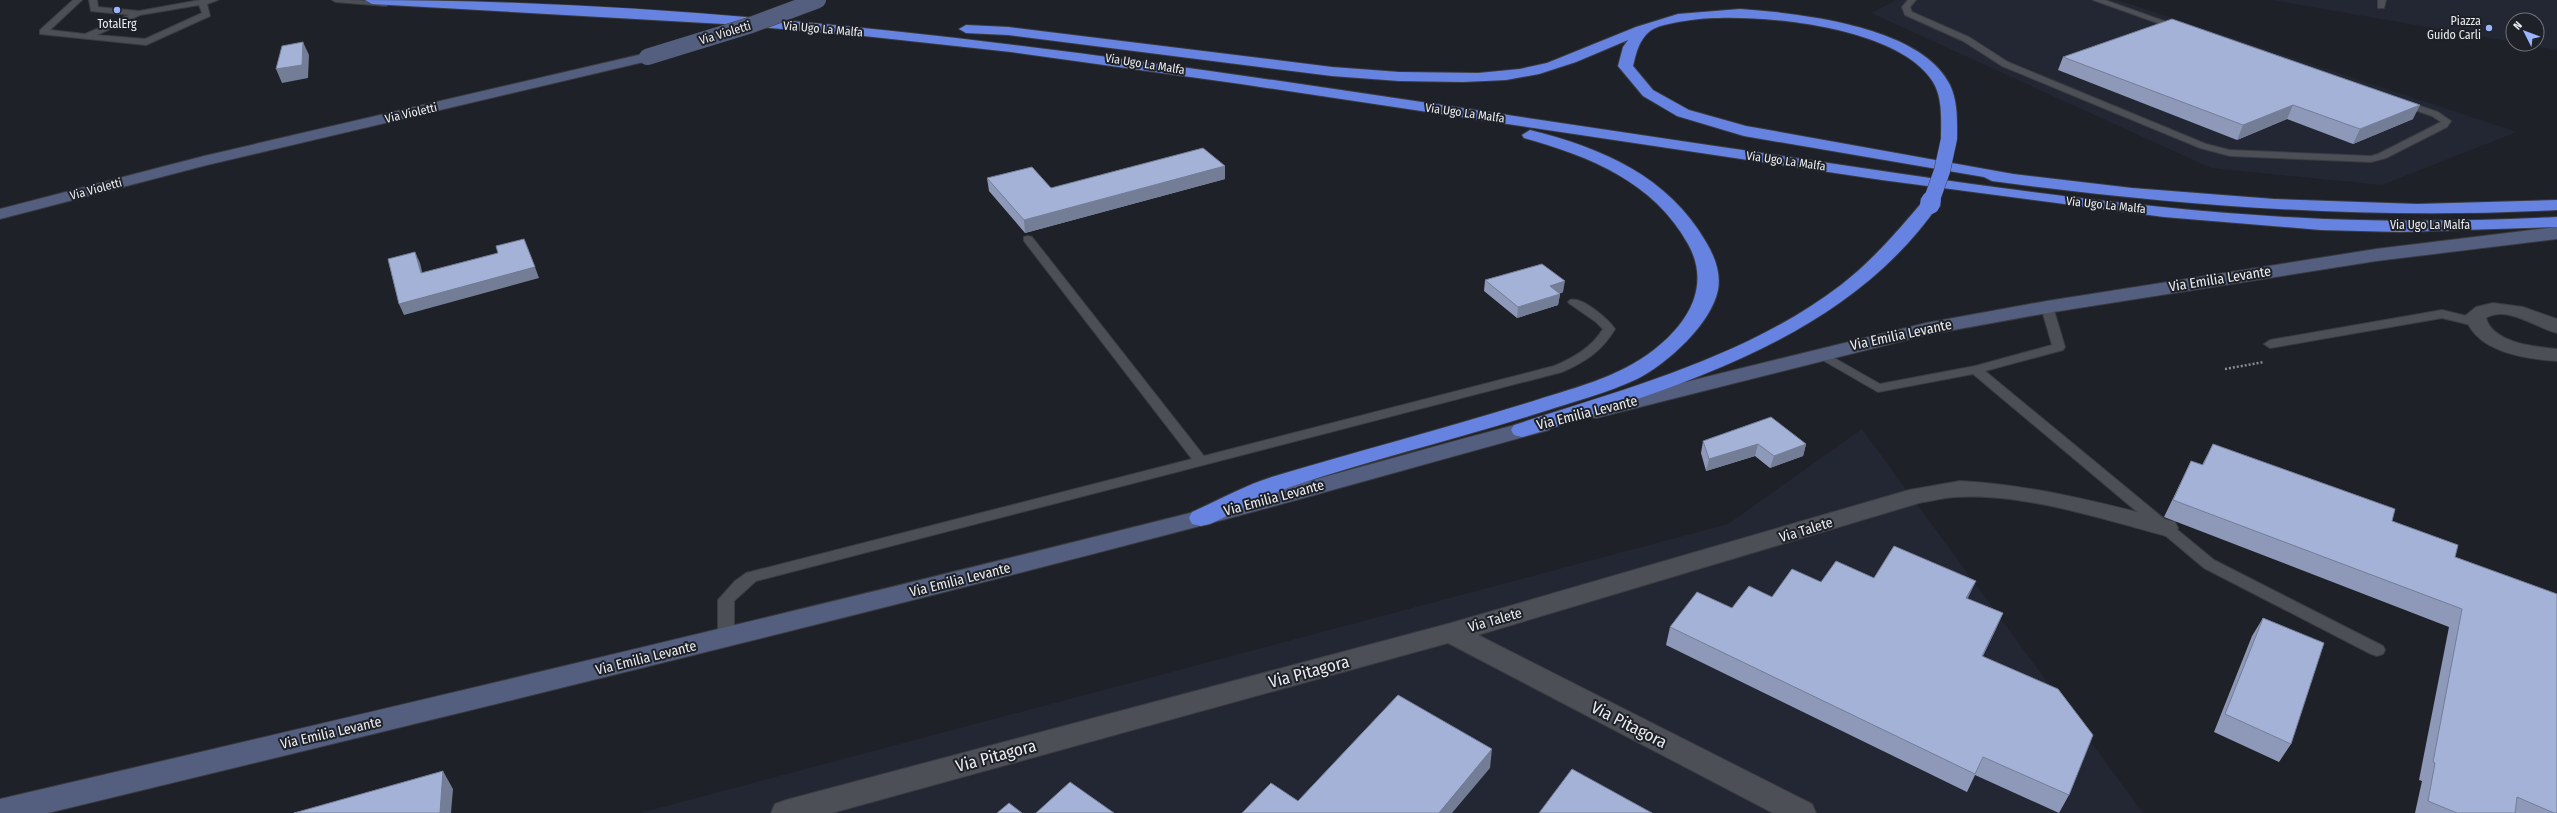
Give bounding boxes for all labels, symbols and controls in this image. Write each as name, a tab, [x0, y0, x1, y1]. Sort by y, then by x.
marker: TotalErg	[112, 5, 122, 15]
north arrow	[2505, 12, 2545, 52]
place label: Piazza Guido Carli	[2427, 14, 2481, 42]
place label: TotalErg	[97, 17, 137, 31]
street label: Via Violetti	[698, 19, 752, 47]
street label: Via Ugo La Malfa	[782, 19, 864, 39]
text: N	[2511, 19, 2525, 32]
marker: Piazza Guido Carli	[2484, 23, 2494, 33]
street label: Via Ugo La Malfa	[1104, 51, 1186, 77]
street label: Via Violetti	[384, 100, 438, 126]
street label: Via Ugo La Malfa	[1424, 100, 1506, 126]
street label: Via Ugo La Malfa	[1745, 148, 1827, 174]
street label: Via Violetti	[69, 175, 123, 203]
street label: Via Ugo La Malfa	[2065, 194, 2147, 216]
street label: Via Ugo La Malfa	[2390, 218, 2470, 232]
street label: Via Emilia Levante	[2168, 263, 2272, 295]
street label: Via Emilia Levante	[1849, 316, 1953, 354]
street label: Via Emilia Levante	[1535, 392, 1639, 434]
street label: Via Emilia Levante	[1222, 476, 1326, 520]
street label: Via Talete	[1777, 514, 1835, 546]
street label: Via Emilia Levante	[908, 559, 1012, 601]
street label: Via Talete	[1466, 604, 1524, 636]
street label: Via Emilia Levante	[594, 637, 698, 679]
street label: Via Pitagora	[1266, 651, 1352, 693]
street label: Via Pitagora	[1588, 697, 1670, 753]
street label: Via Emilia Levante	[279, 713, 383, 753]
street label: Via Pitagora	[953, 735, 1039, 777]

